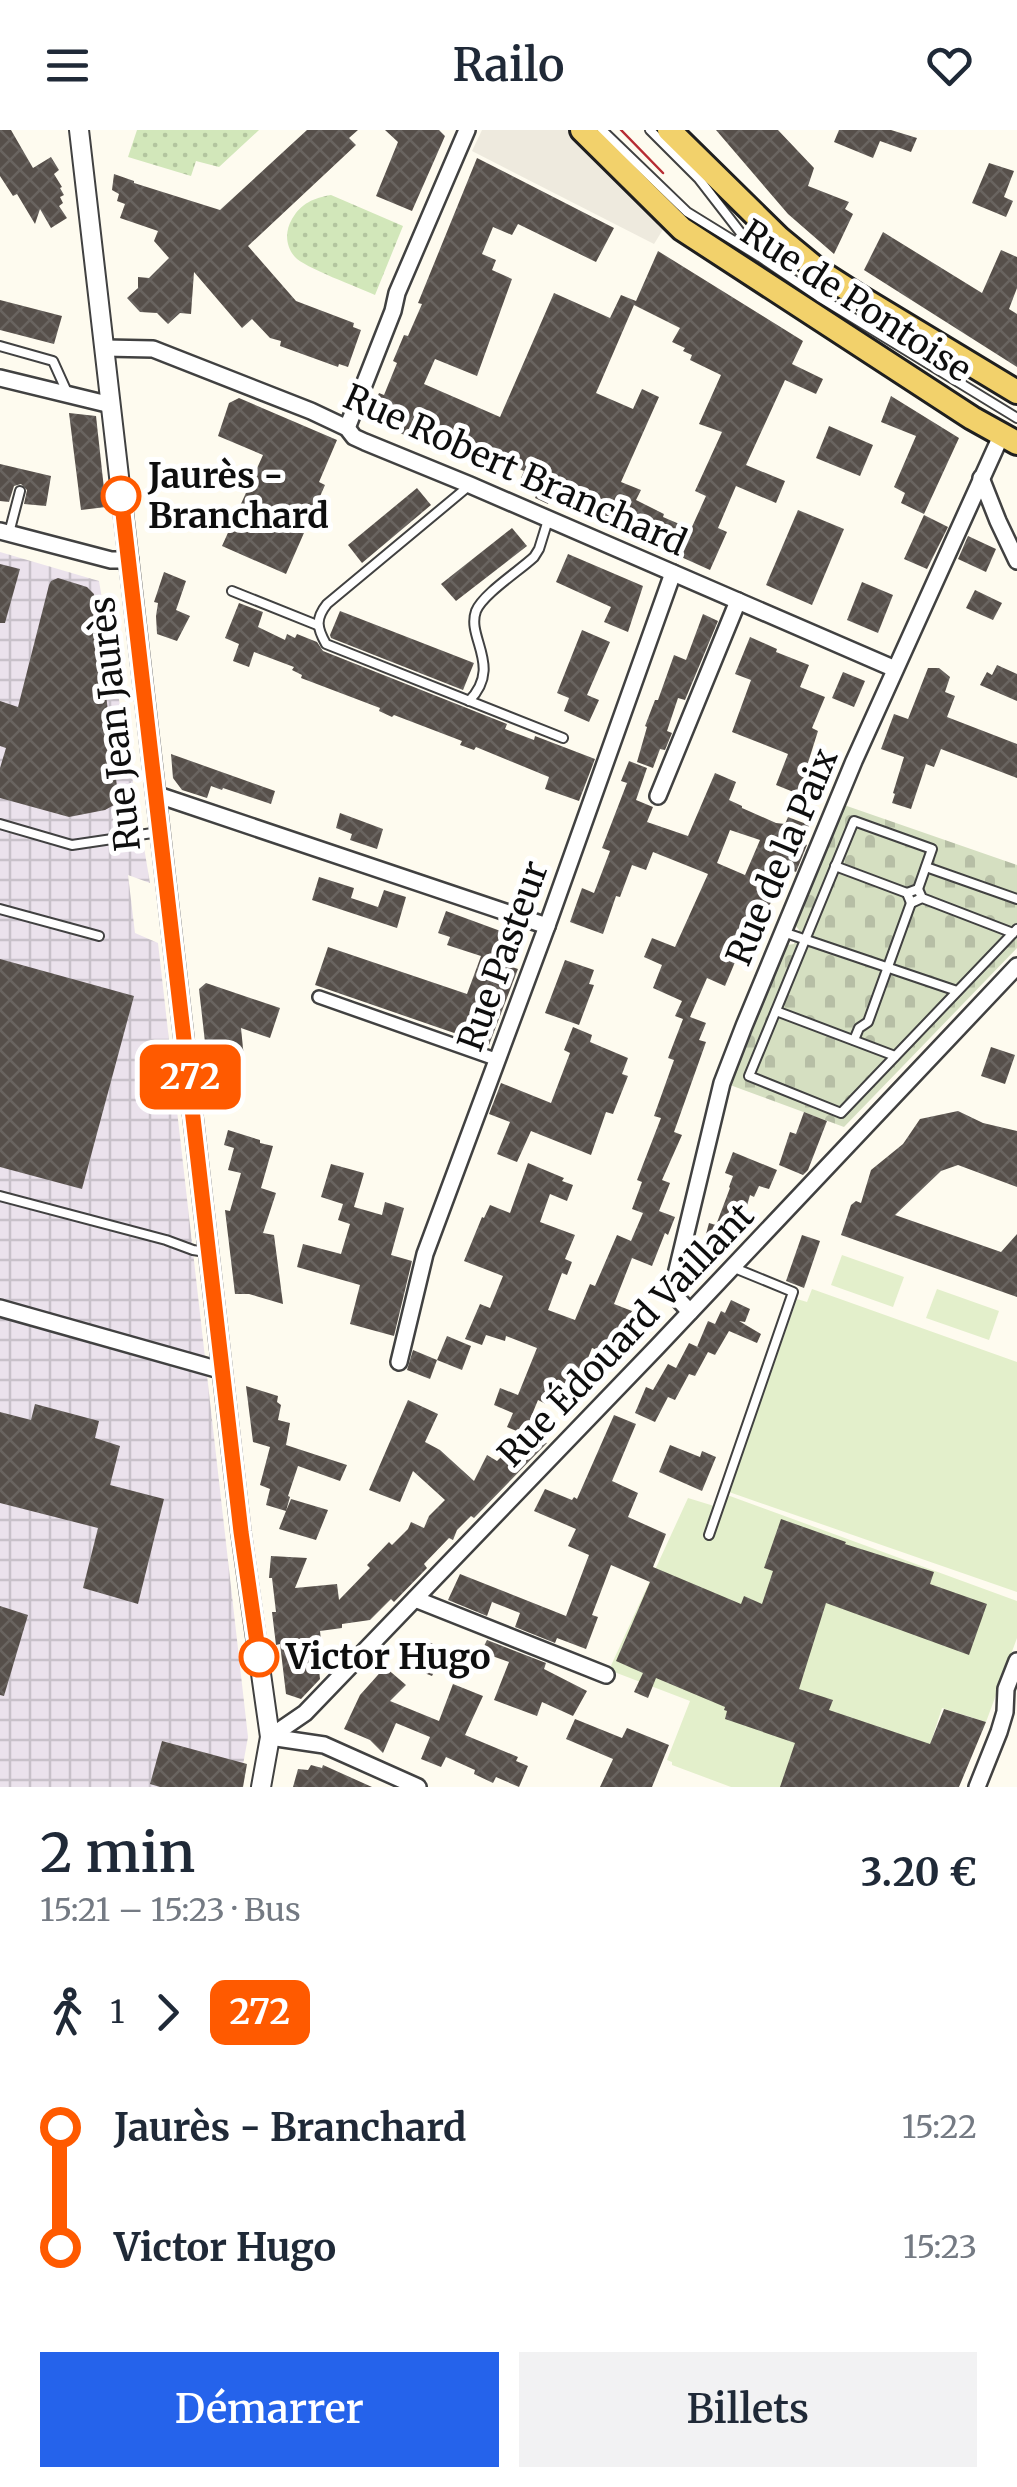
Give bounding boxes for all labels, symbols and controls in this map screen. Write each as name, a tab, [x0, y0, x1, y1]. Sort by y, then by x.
text: Railo	[453, 37, 564, 93]
icon: menu	[40, 38, 95, 93]
icon: heart	[922, 38, 977, 93]
street label: Rue de Pontoise	[733, 210, 979, 392]
street label: Rue Robert Branchard	[337, 375, 693, 565]
place label: Jaurès - Branchard	[147, 454, 329, 538]
marker: Jaurès - Branchard	[102, 477, 140, 515]
street label: Rue Jean Jaurès	[80, 595, 150, 853]
street label: Rue de la Paix	[717, 742, 847, 972]
street label: Rue Pasteur	[448, 855, 558, 1057]
line badge: 272	[132, 1044, 248, 1110]
text: 272	[160, 1055, 220, 1099]
street label: Rue Édouard Vaillant	[488, 1193, 763, 1476]
place label: Victor Hugo	[285, 1635, 491, 1679]
marker: Victor Hugo	[240, 1638, 278, 1676]
text: 2 min	[40, 1818, 195, 1887]
text: 3.20 €	[861, 1849, 977, 1896]
text: 15:21 – 15:23 · Bus	[40, 1890, 301, 1930]
icon: walk	[40, 1985, 95, 2040]
icon: forward	[140, 1985, 195, 2040]
text: 272	[230, 1990, 290, 2034]
text: 1	[110, 1992, 125, 2032]
text: Jaurès - Branchard	[114, 2104, 466, 2151]
text: 15:22	[902, 2107, 977, 2147]
text: Victor Hugo	[114, 2224, 336, 2271]
text: 15:23	[903, 2227, 977, 2267]
button: Démarrer	[40, 2352, 499, 2467]
button: Billets	[519, 2352, 977, 2467]

